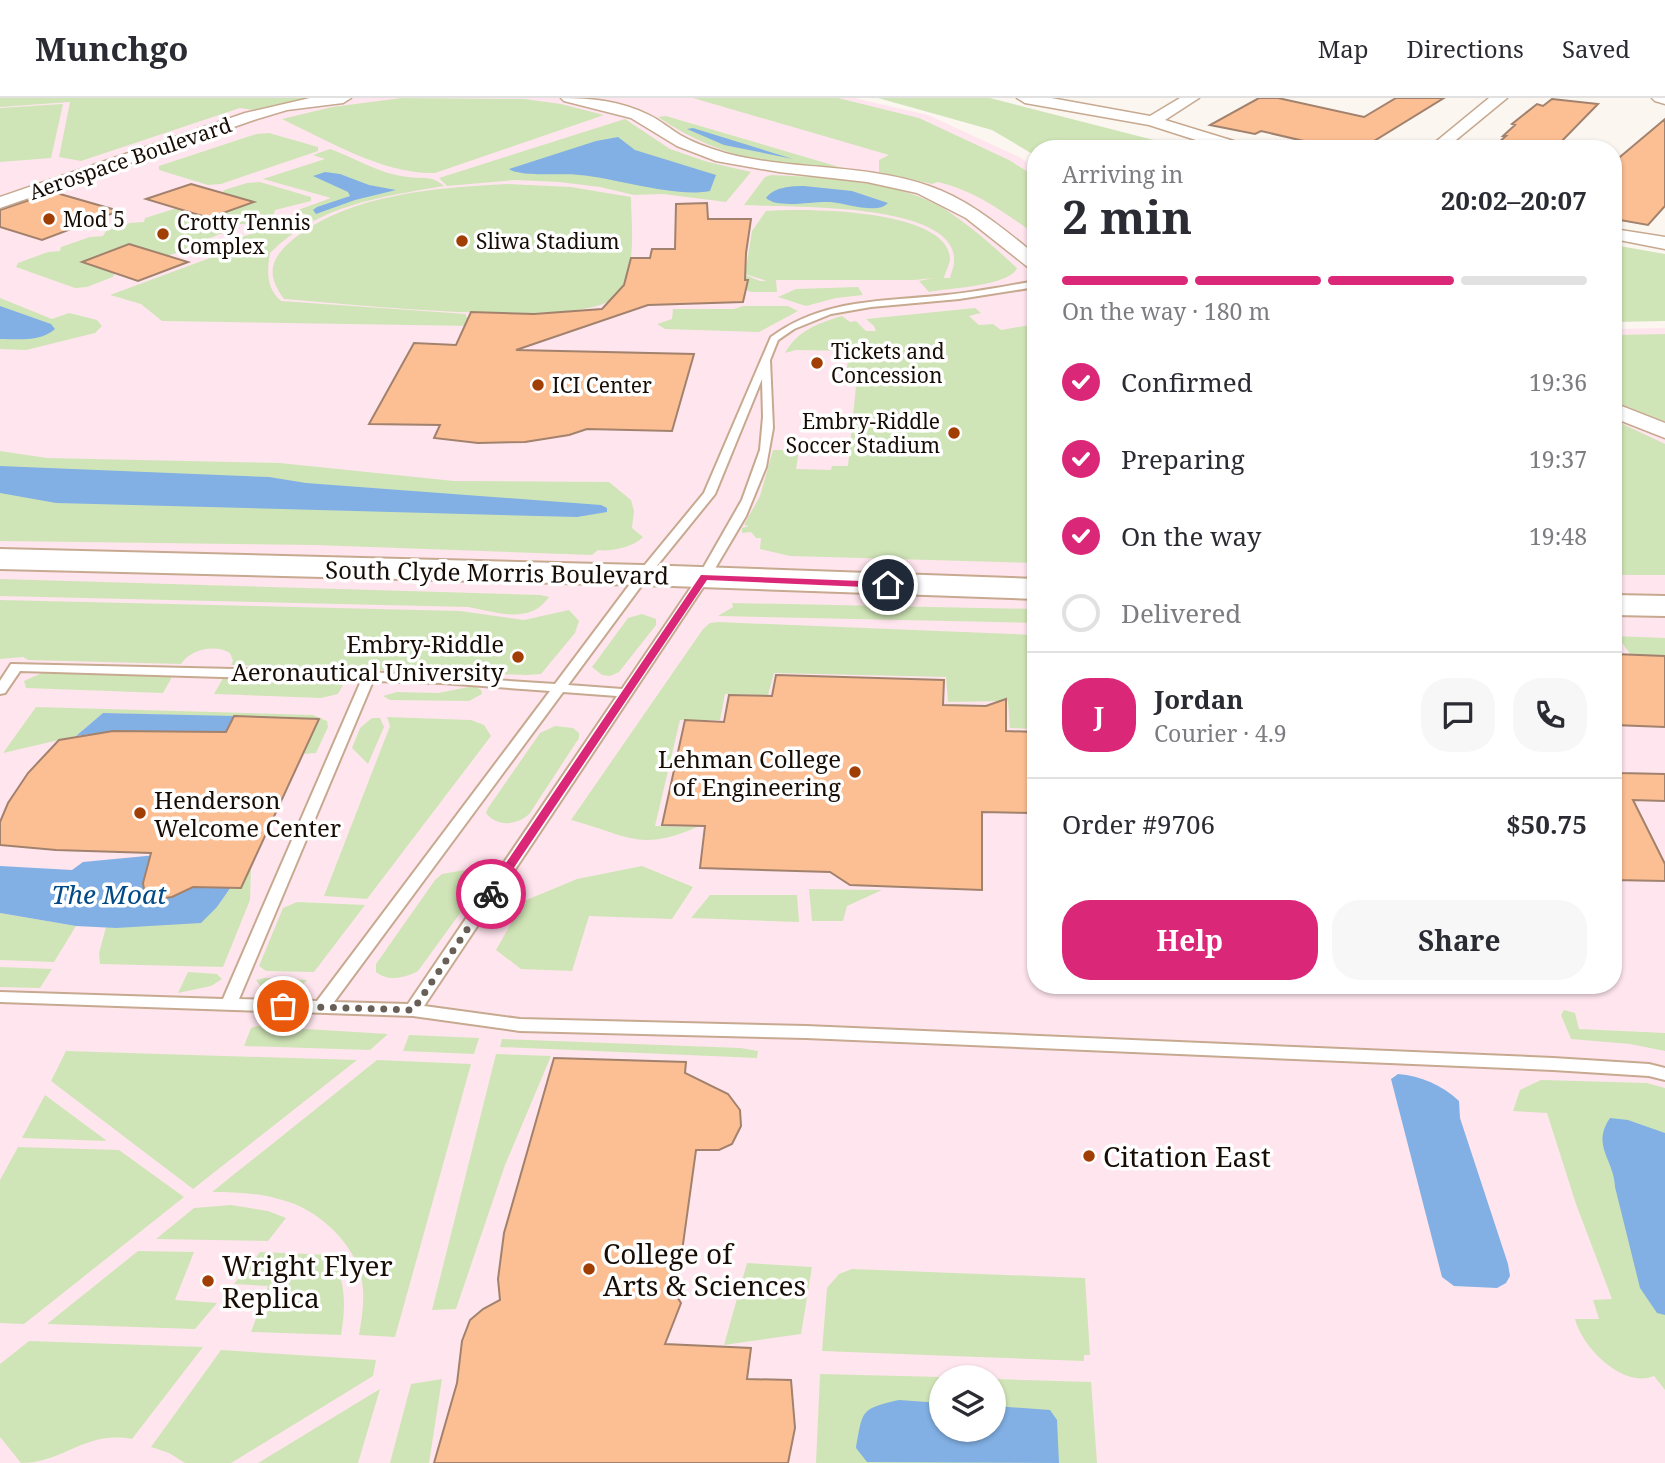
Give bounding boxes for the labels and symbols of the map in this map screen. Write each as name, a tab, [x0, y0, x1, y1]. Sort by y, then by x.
street label: Aerospace Boulevard	[25, 110, 235, 206]
place label: Mod 5	[63, 205, 125, 233]
place label: Crotty Tennis Complex	[177, 208, 310, 260]
marker: Mod 5	[41, 211, 57, 227]
marker: Crotty Tennis Complex	[155, 226, 171, 242]
place label: Sliwa Stadium	[476, 227, 620, 255]
marker: Sliwa Stadium	[454, 233, 470, 249]
place label: Tickets and Concession	[831, 337, 945, 389]
marker: Tickets and Concession	[809, 355, 825, 371]
place label: ICI Center	[552, 371, 652, 399]
marker: ICI Center	[530, 377, 546, 393]
place label: Embry-Riddle Soccer Stadium	[786, 407, 940, 459]
marker: Embry-Riddle Soccer Stadium	[946, 425, 962, 441]
street label: South Clyde Morris Boulevard	[325, 553, 669, 592]
pin	[858, 555, 918, 615]
place label: Embry-Riddle Aeronautical University	[231, 627, 504, 688]
marker: Embry-Riddle Aeronautical University	[510, 649, 526, 665]
place label: Lehman College of Engineering	[658, 742, 841, 803]
marker: Lehman College of Engineering	[847, 764, 863, 780]
place label: Henderson Welcome Center	[154, 783, 341, 844]
marker: Henderson Welcome Center	[132, 805, 148, 821]
courier	[456, 859, 526, 929]
water label: The Moat	[51, 876, 167, 912]
pin	[253, 976, 313, 1036]
place label: Citation East	[1103, 1137, 1271, 1175]
marker: Citation East	[1081, 1148, 1097, 1164]
place label: College of Arts & Sciences	[603, 1234, 806, 1304]
place label: Wright Flyer Replica	[222, 1246, 393, 1316]
marker: College of Arts & Sciences	[581, 1261, 597, 1277]
marker: Wright Flyer Replica	[200, 1273, 216, 1289]

